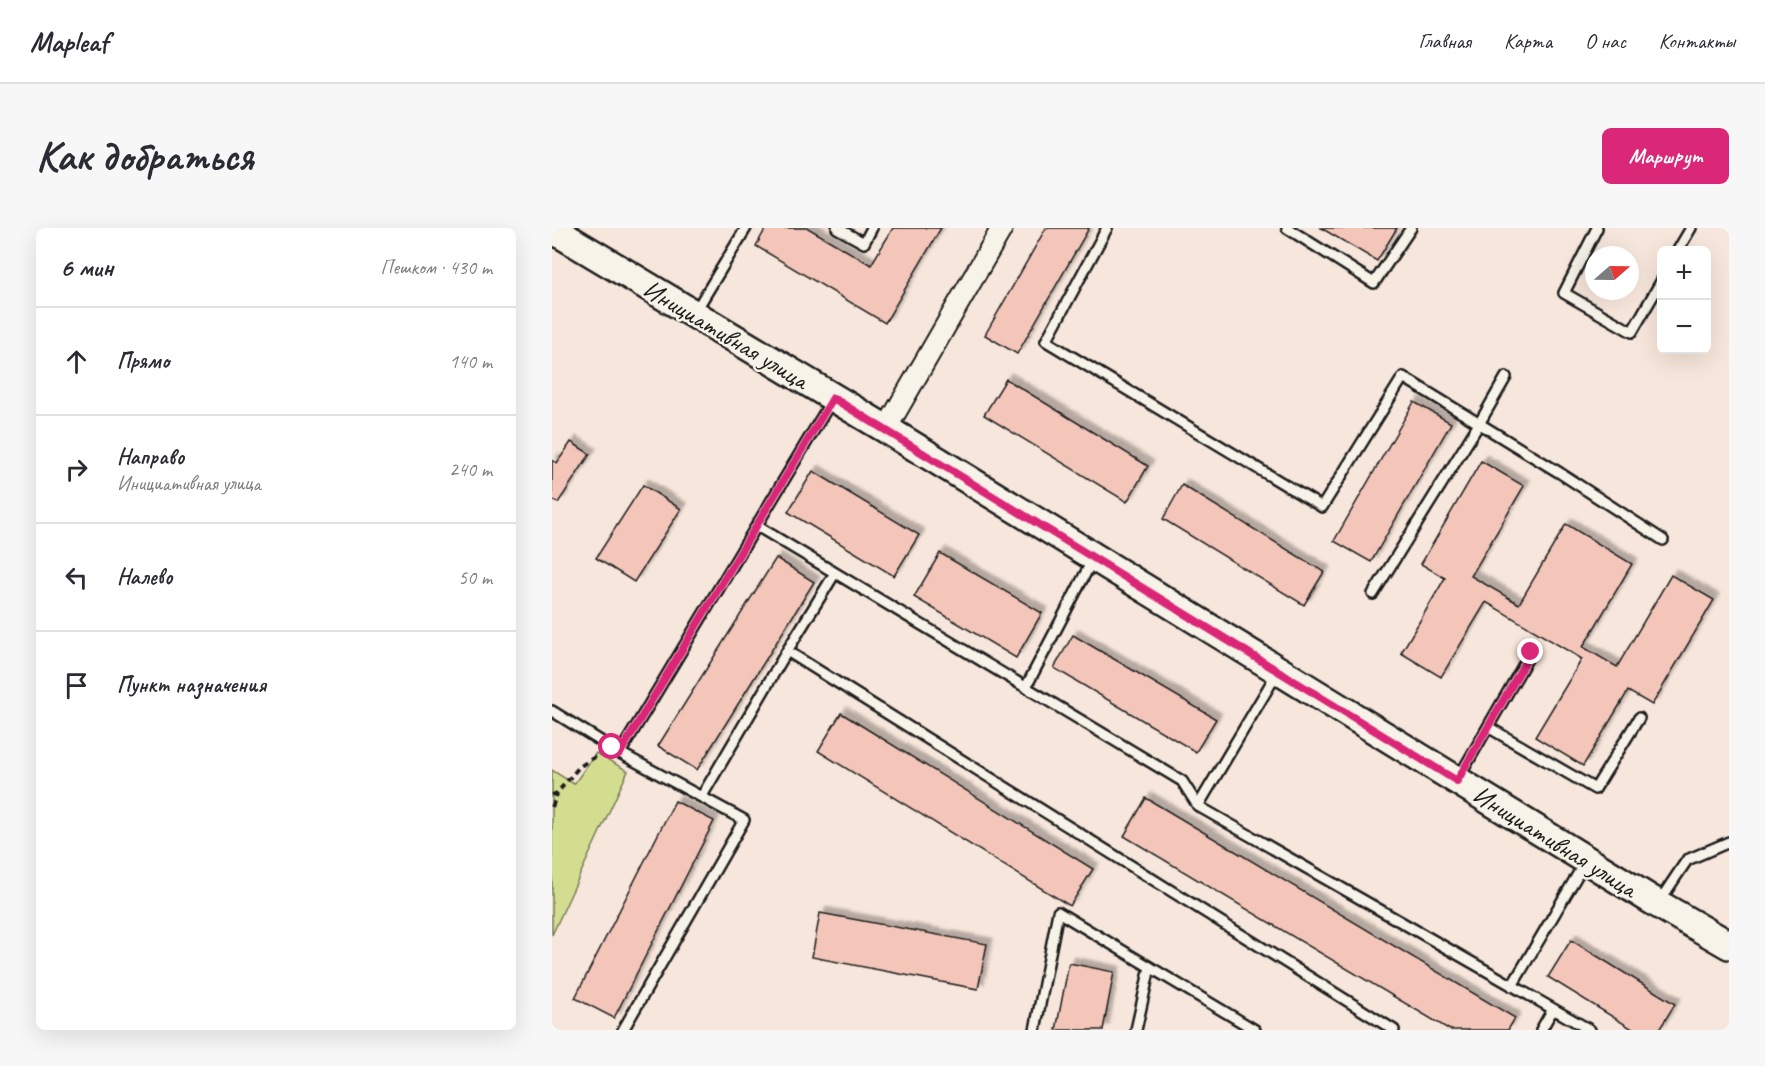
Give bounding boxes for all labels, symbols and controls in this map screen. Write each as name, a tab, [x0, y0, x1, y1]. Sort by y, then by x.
text: Mapleaf	[30, 24, 108, 59]
text: Главная	[1418, 28, 1471, 54]
text: Карта	[1504, 28, 1552, 54]
text: О нас	[1585, 28, 1626, 54]
text: Контакты	[1659, 28, 1735, 54]
button: Маршрут	[1602, 128, 1729, 184]
text: Как добраться	[36, 130, 253, 183]
north arrow	[1585, 246, 1639, 300]
map controls	[1657, 246, 1711, 354]
button: +	[1657, 246, 1711, 300]
text: 6 мин	[60, 251, 113, 284]
text: Пешком · 430 m	[380, 255, 492, 280]
street label: Инициативная улица	[637, 272, 816, 398]
button: −	[1657, 300, 1711, 354]
icon: ahead	[60, 345, 93, 378]
text: Прямо	[117, 347, 169, 375]
text: 140 m	[449, 349, 492, 374]
text: Направо	[117, 443, 184, 471]
icon: right	[60, 453, 93, 486]
text: 240 m	[449, 457, 492, 482]
text: Инициативная улица	[117, 471, 261, 496]
icon: left	[60, 561, 93, 594]
text: Налево	[117, 563, 173, 591]
text: 50 m	[458, 565, 492, 590]
route end	[1517, 638, 1543, 664]
icon: arrive	[60, 669, 93, 702]
text: Пункт назначения	[117, 671, 266, 699]
route start	[598, 733, 624, 759]
street label: Инициативная улица	[1467, 778, 1645, 906]

